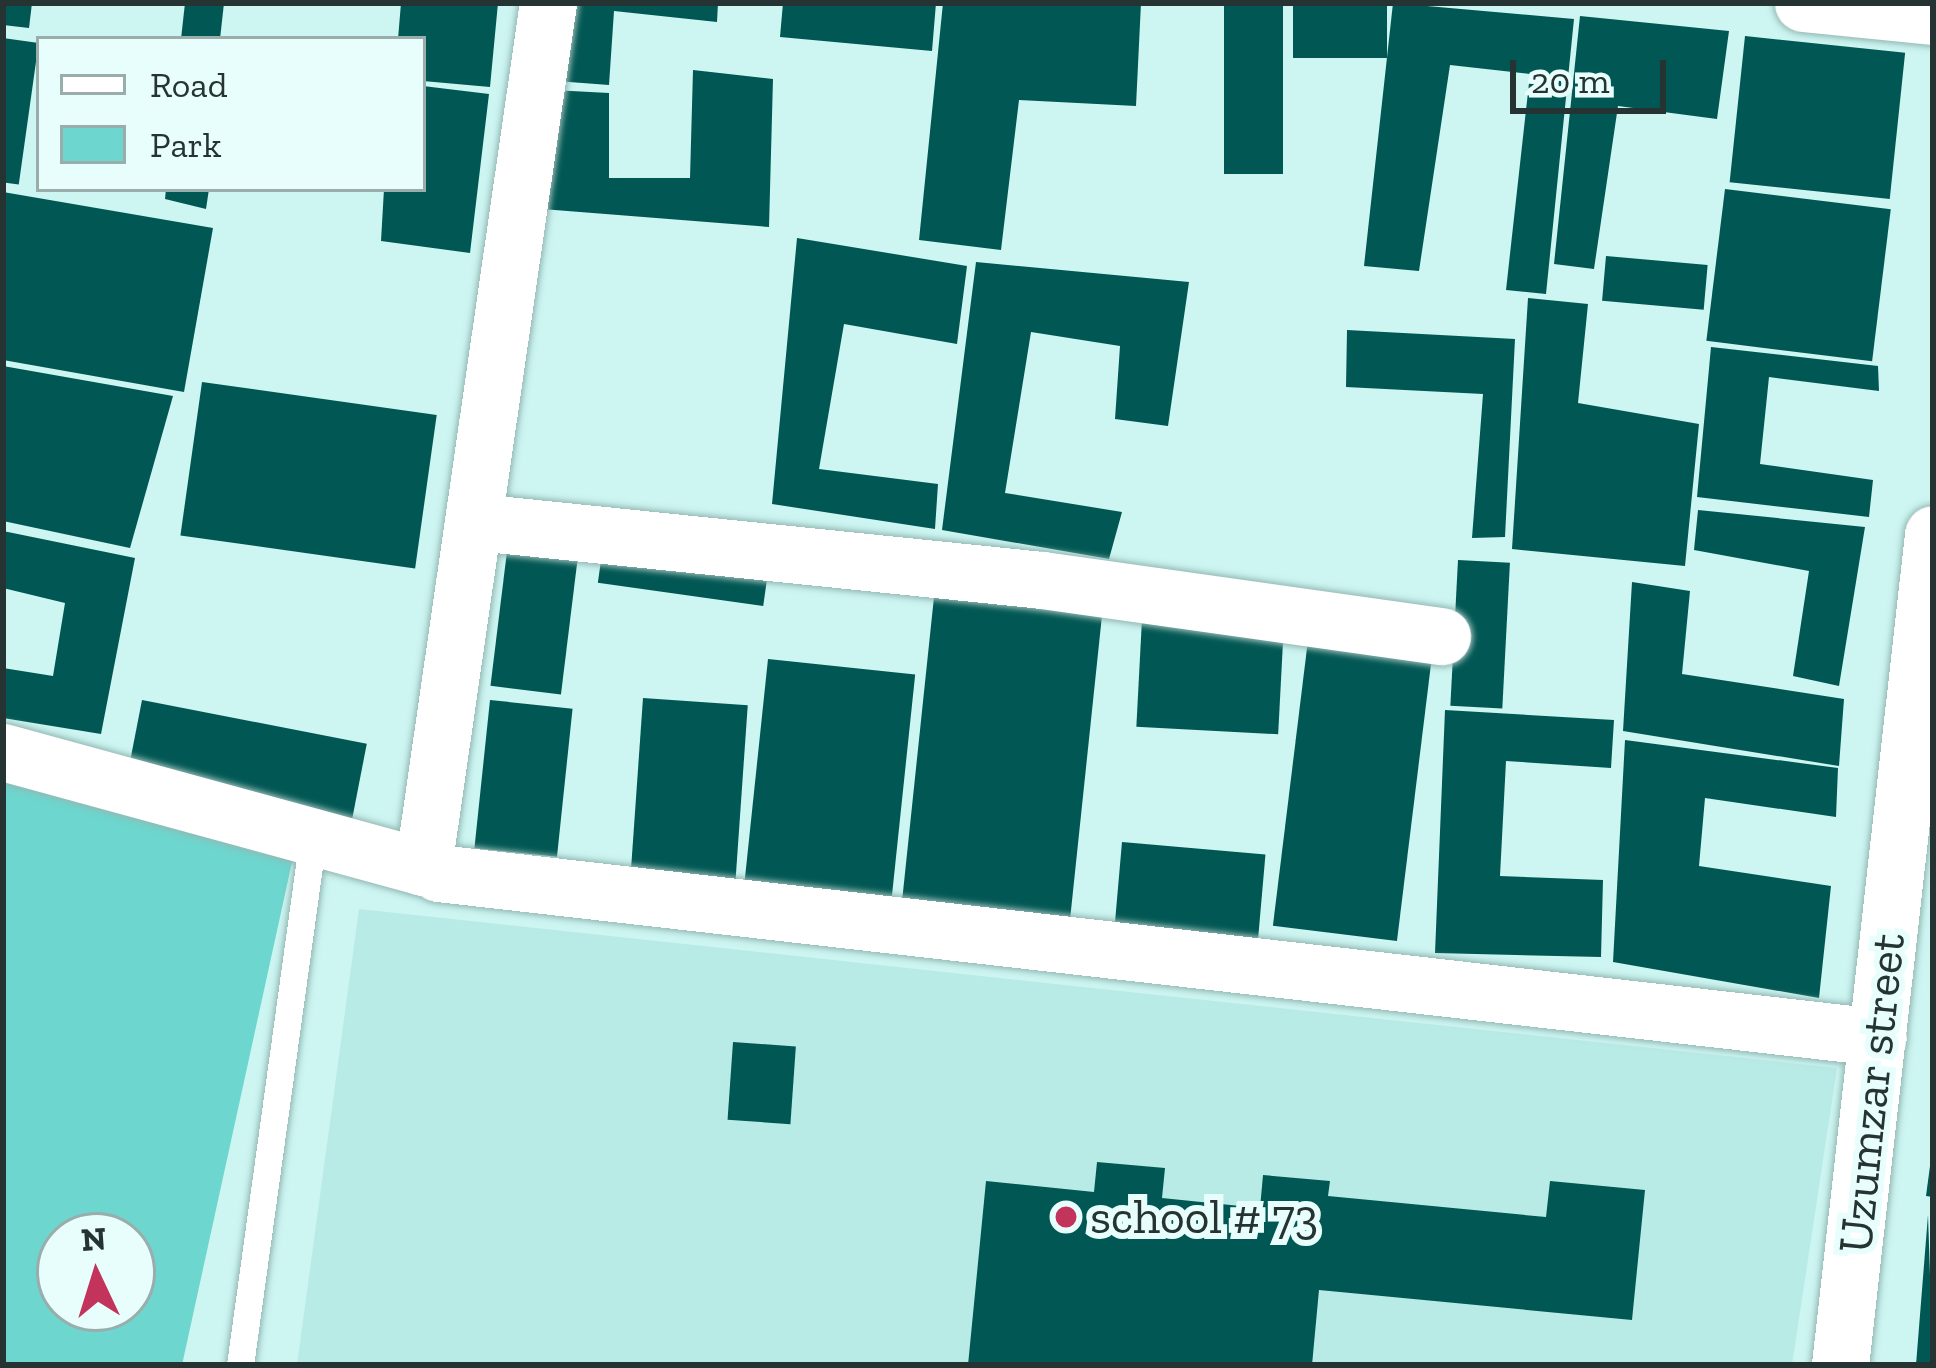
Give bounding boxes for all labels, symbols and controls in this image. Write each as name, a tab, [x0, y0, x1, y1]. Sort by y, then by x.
legend	[36, 36, 426, 192]
scale bar	[1516, 36, 1672, 110]
text: 20 m	[1531, 59, 1610, 102]
text: Road	[150, 63, 227, 106]
text: Park	[150, 123, 221, 166]
street label: Uzumzar street	[1826, 930, 1916, 1256]
place label: school # 73	[1090, 1188, 1318, 1246]
marker: school # 73	[1053, 1204, 1079, 1230]
north arrow	[36, 1212, 156, 1332]
text: N	[80, 1218, 108, 1259]

